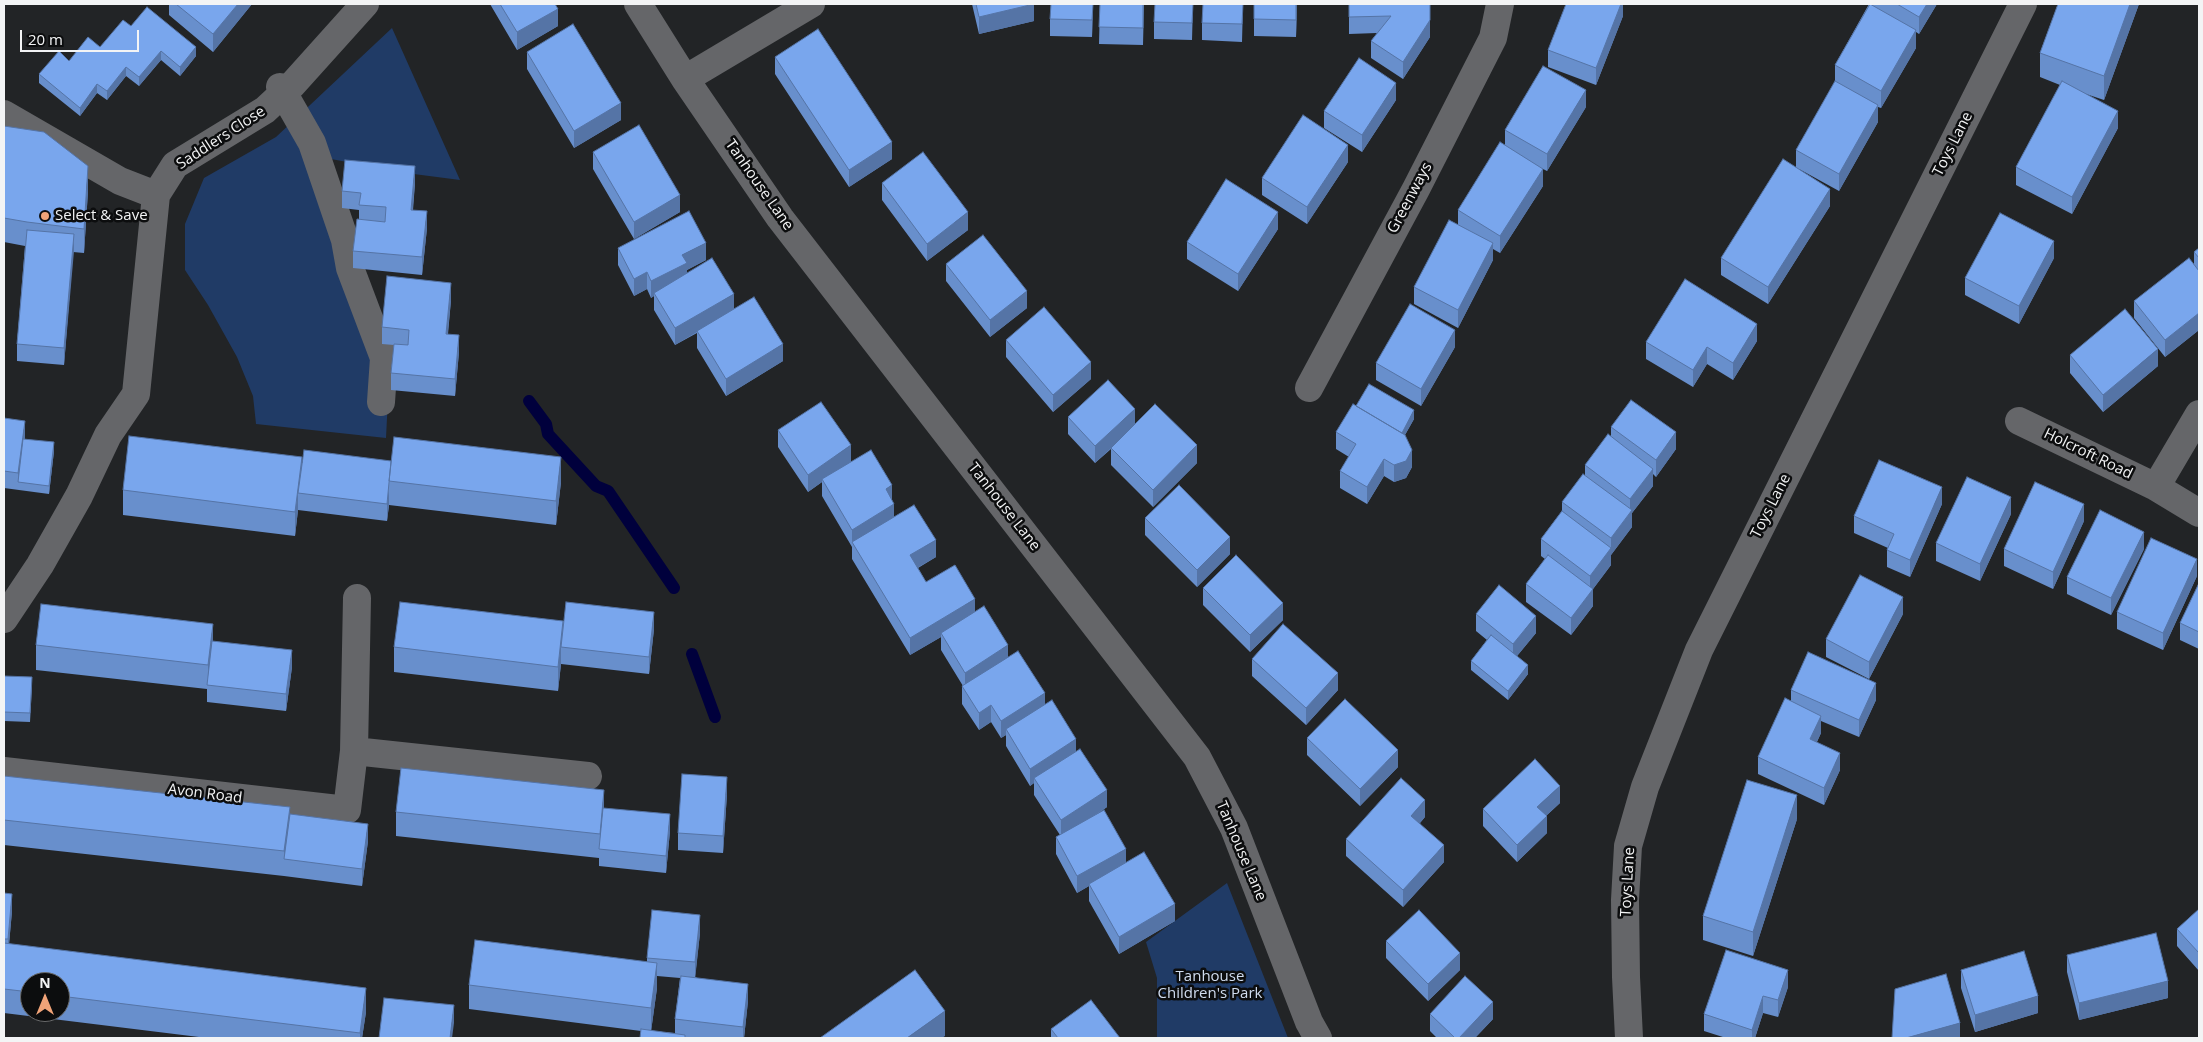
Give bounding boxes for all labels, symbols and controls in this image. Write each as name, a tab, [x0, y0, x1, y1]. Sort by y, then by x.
scale bar	[22, 20, 141, 52]
text: 20 m	[28, 29, 63, 49]
street label: Saddlers Close	[173, 103, 269, 173]
street label: Toys Lane	[1929, 109, 1977, 179]
street label: Tanhouse Lane	[721, 136, 797, 234]
street label: Greenways	[1384, 159, 1436, 237]
place label: Select & Save	[55, 207, 148, 225]
marker: Select & Save	[39, 210, 51, 222]
street label: Holcroft Road	[2041, 425, 2135, 483]
street label: Tanhouse Lane	[964, 460, 1044, 554]
street label: Toys Lane	[1747, 471, 1795, 541]
street label: Avon Road	[167, 781, 243, 807]
street label: Tanhouse Lane	[1212, 798, 1270, 904]
street label: Toys Lane	[1617, 847, 1639, 917]
park label: Tanhouse Children's Park	[1158, 968, 1262, 1003]
north arrow	[20, 972, 70, 1022]
text: N	[39, 973, 51, 992]

